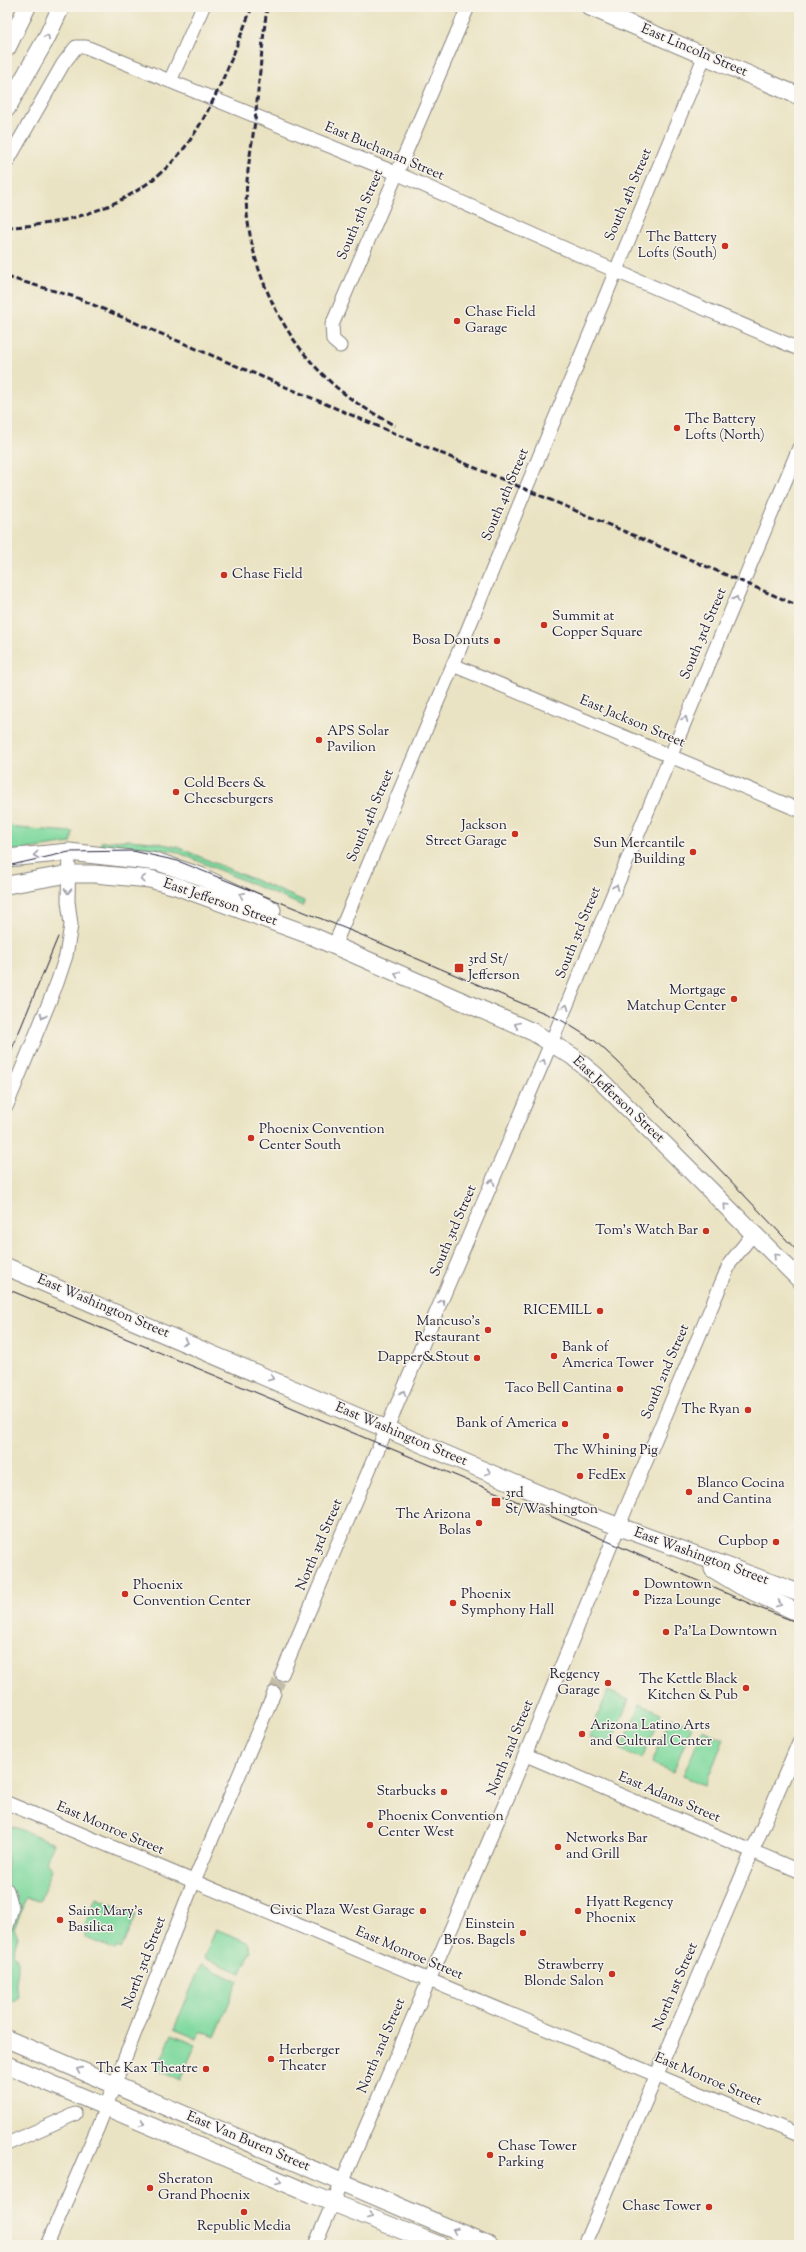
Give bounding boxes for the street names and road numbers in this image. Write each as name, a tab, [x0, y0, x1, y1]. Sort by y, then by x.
street label: East Lincoln Street	[638, 20, 751, 83]
street label: East Buchanan Street	[321, 118, 447, 186]
street label: South 4th Street	[600, 145, 658, 245]
street label: South 5th Street	[333, 166, 389, 264]
street label: South 4th Street	[477, 445, 535, 545]
street label: South 3rd Street	[676, 585, 732, 683]
street label: East Jackson Street	[576, 691, 688, 753]
street label: South 4th Street	[342, 766, 400, 866]
street label: East Jefferson Street	[160, 874, 280, 932]
street label: South 3rd Street	[551, 884, 607, 982]
street label: East Jefferson Street	[568, 1052, 669, 1148]
street label: South 3rd Street	[426, 1182, 482, 1280]
street label: East Washington Street	[34, 1270, 172, 1344]
street label: South 2nd Street	[637, 1321, 695, 1423]
street label: East Washington Street	[332, 1398, 470, 1472]
street label: North 3rd Street	[292, 1496, 348, 1594]
street label: East Washington Street	[631, 1523, 771, 1591]
street label: North 2nd Street	[483, 1697, 539, 1799]
street label: East Adams Street	[615, 1767, 723, 1829]
street label: East Monroe Street	[53, 1797, 167, 1861]
street label: North 3rd Street	[118, 1914, 172, 2012]
street label: East Monroe Street	[352, 1922, 466, 1986]
street label: North 1st Street	[648, 1940, 704, 2034]
street label: North 2nd Street	[353, 1995, 411, 2097]
street label: East Monroe Street	[651, 2048, 765, 2112]
street label: East Van Buren Street	[183, 2107, 313, 2177]

